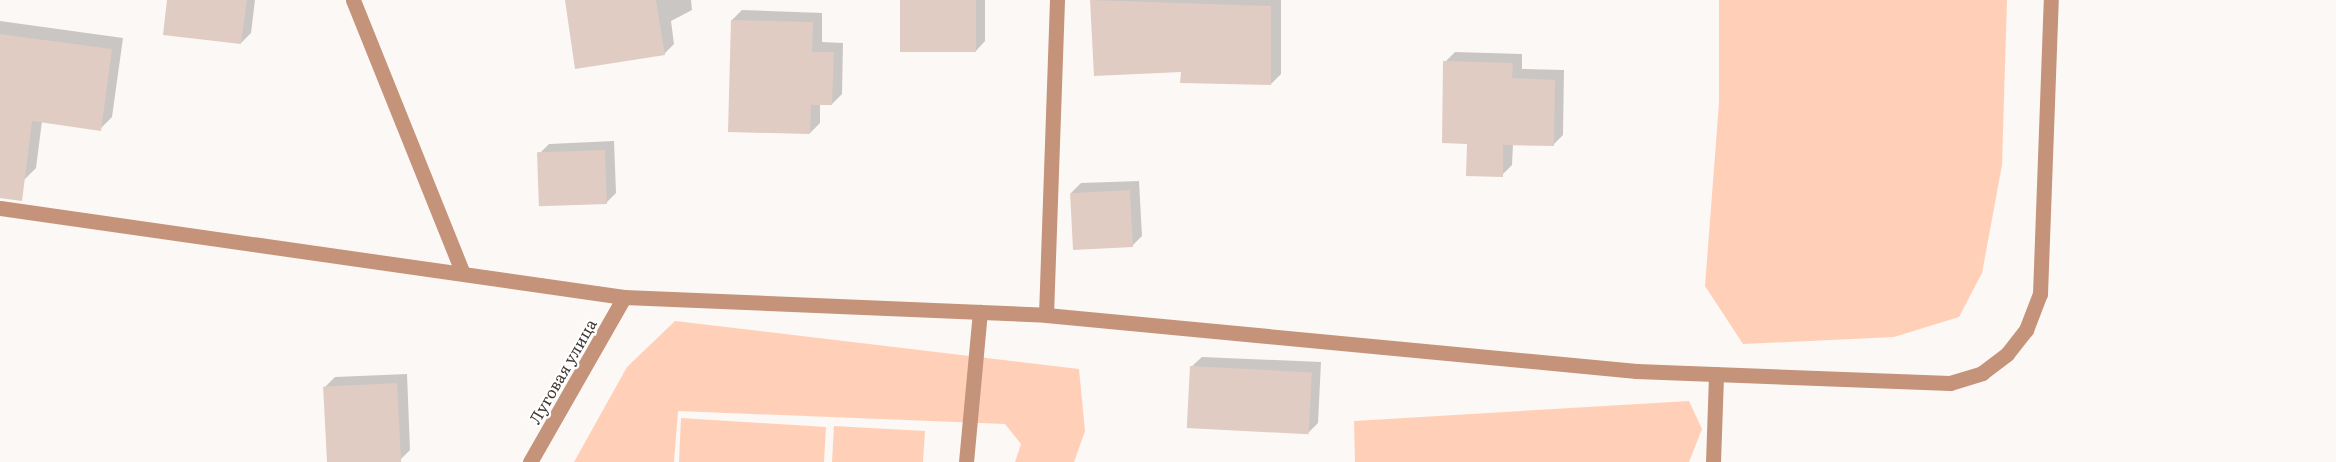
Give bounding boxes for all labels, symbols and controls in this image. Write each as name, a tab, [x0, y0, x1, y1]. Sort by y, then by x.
street label: Луговая улица	[524, 315, 600, 427]

